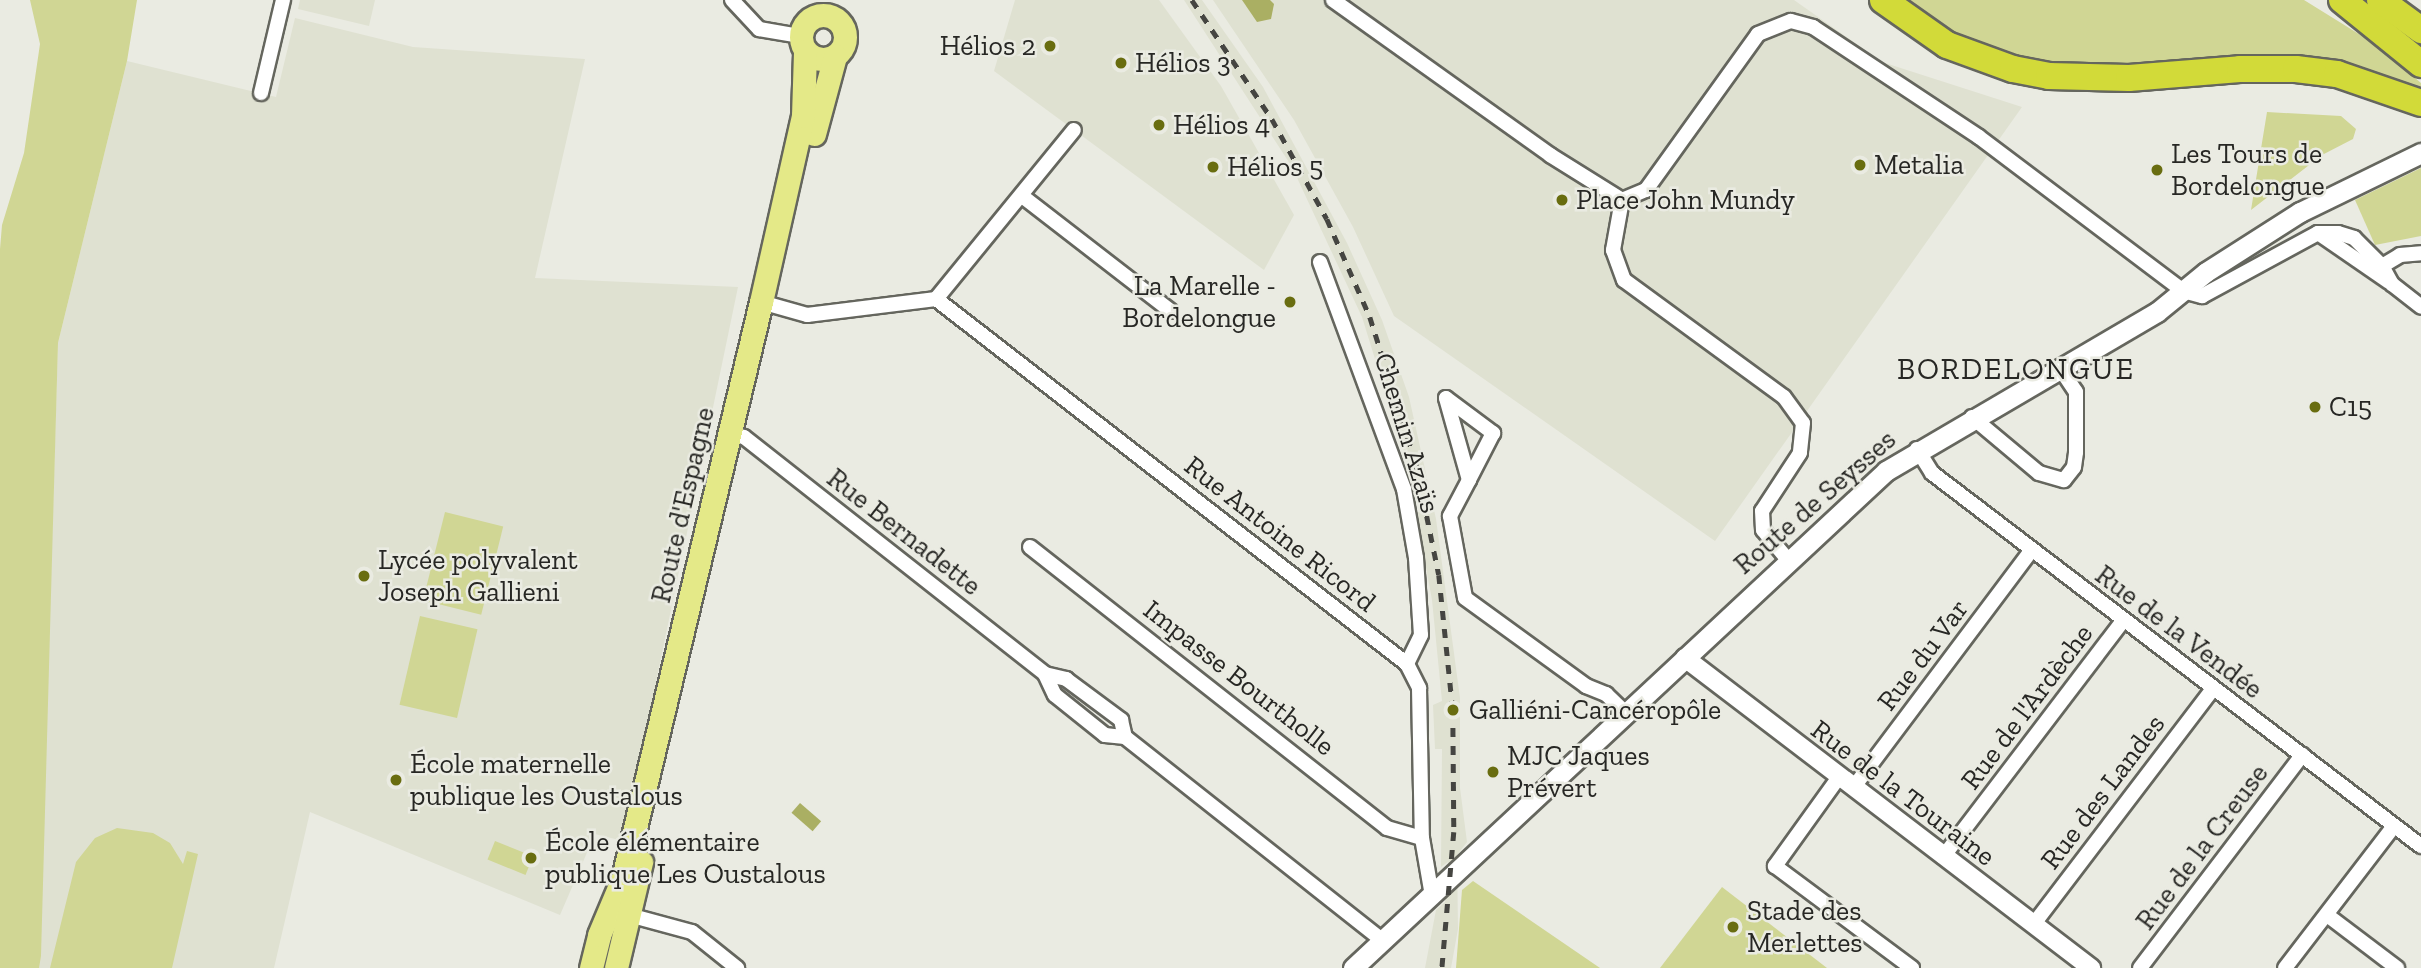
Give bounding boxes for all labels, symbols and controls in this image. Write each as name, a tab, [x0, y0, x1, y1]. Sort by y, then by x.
place label: Hélios 2	[940, 29, 1036, 63]
marker: Hélios 2	[1042, 38, 1058, 54]
place label: Hélios 3	[1135, 46, 1231, 80]
marker: Hélios 3	[1113, 55, 1129, 71]
place label: Hélios 4	[1173, 108, 1270, 142]
marker: Hélios 4	[1151, 117, 1167, 133]
place label: Les Tours de Bordelongue	[2171, 137, 2325, 203]
place label: Metalia	[1874, 148, 1964, 182]
place label: Hélios 5	[1227, 150, 1323, 184]
marker: Metalia	[1852, 157, 1868, 173]
marker: Hélios 5	[1205, 159, 1221, 175]
marker: Les Tours de Bordelongue	[2149, 162, 2165, 178]
place label: Place John Mundy	[1576, 183, 1795, 217]
marker: Place John Mundy	[1554, 192, 1570, 208]
place label: La Marelle - Bordelongue	[1122, 269, 1276, 335]
marker: La Marelle - Bordelongue	[1282, 294, 1298, 310]
street label: Chemin Azaïs	[1367, 349, 1447, 517]
district label: BORDELONGUE	[1898, 351, 2134, 387]
place label: C15	[2329, 390, 2372, 424]
marker: C15	[2307, 399, 2323, 415]
street label: Route d'Espagne	[644, 404, 722, 606]
street label: Route de Seysses	[1727, 423, 1903, 581]
street label: Rue Antoine Ricord	[1177, 449, 1383, 619]
street label: Rue Bernadette	[820, 461, 988, 603]
place label: Lycée polyvalent Joseph Gallieni	[378, 543, 578, 609]
street label: Rue de la Vendée	[2088, 558, 2270, 706]
marker: Lycée polyvalent Joseph Gallieni	[356, 568, 372, 584]
street label: Rue du Var	[1870, 592, 1976, 718]
street label: Impasse Bourtholle	[1137, 593, 1341, 763]
street label: Rue de l'Ardèche	[1954, 618, 2100, 796]
place label: Galliéni-Cancéropôle	[1469, 693, 1721, 727]
marker: Galliéni-Cancéropôle	[1443, 700, 1463, 720]
street label: Rue des Landes	[2034, 708, 2172, 876]
street label: Rue de la Touraine	[1804, 713, 2002, 873]
place label: MJC Jaques Prévert	[1507, 739, 1650, 805]
place label: École maternelle publique les Oustalous	[410, 747, 683, 813]
street label: Rue de la Creuse	[2129, 757, 2275, 937]
marker: MJC Jaques Prévert	[1485, 764, 1501, 780]
marker: École maternelle publique les Oustalous	[388, 772, 404, 788]
place label: École élémentaire publique Les Oustalous	[545, 825, 826, 891]
marker: École élémentaire publique Les Oustalous	[523, 850, 539, 866]
place label: Stade des Merlettes	[1747, 894, 1863, 960]
marker: Stade des Merlettes	[1725, 919, 1741, 935]

